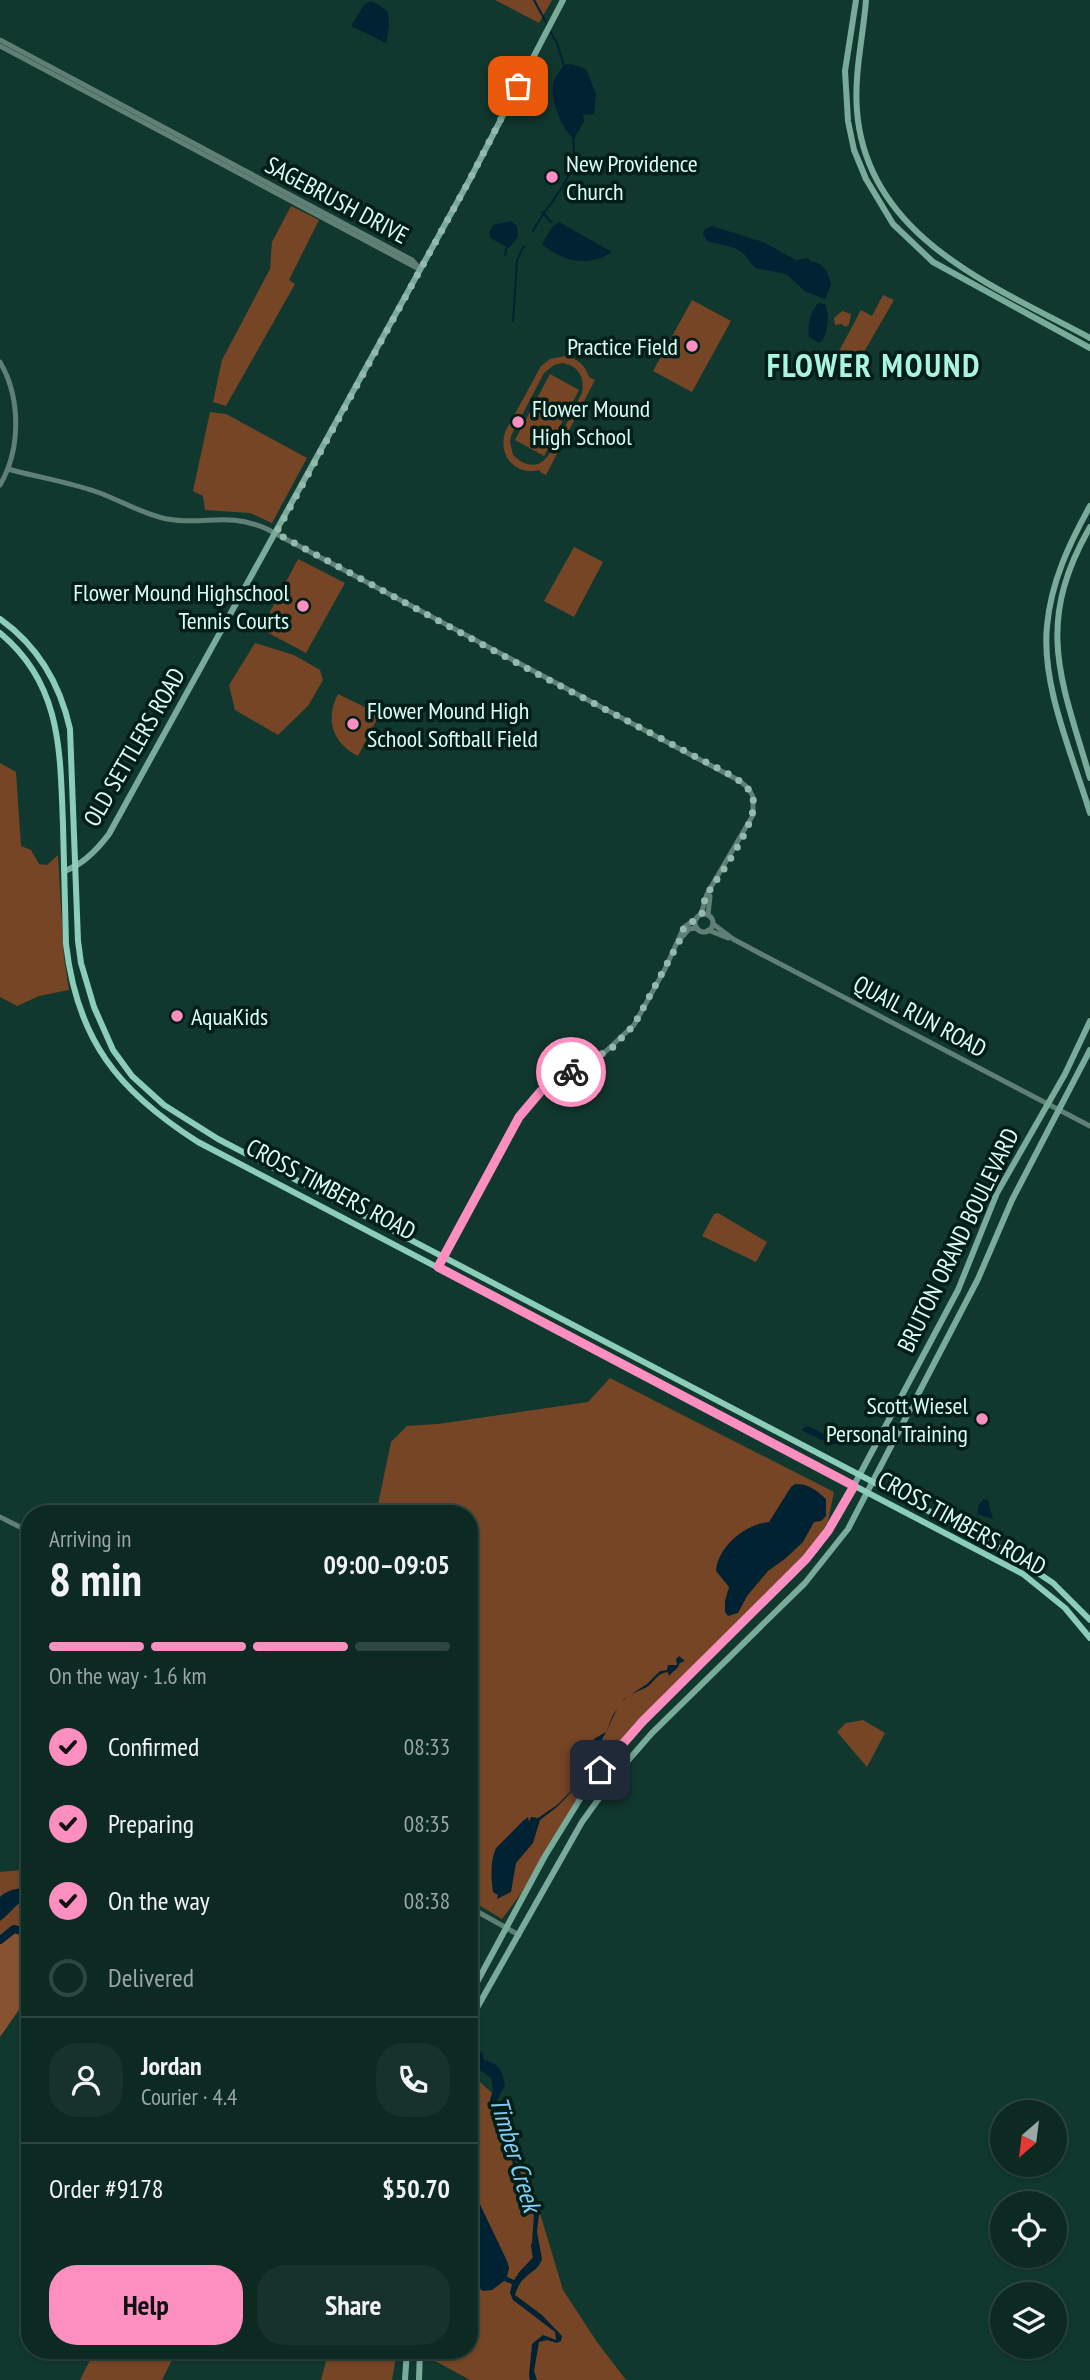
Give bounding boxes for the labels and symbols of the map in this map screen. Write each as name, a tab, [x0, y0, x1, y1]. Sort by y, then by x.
pin	[488, 56, 548, 116]
place label: New Providence Church	[566, 148, 698, 207]
street label: SAGEBRUSH DRIVE	[260, 149, 414, 251]
marker: New Providence Church	[544, 169, 560, 185]
place label: Practice Field	[567, 331, 678, 362]
marker: Practice Field	[684, 338, 700, 354]
district label: FLOWER MOUND	[767, 344, 981, 386]
place label: Flower Mound High School	[532, 393, 650, 452]
marker: Flower Mound High School	[510, 414, 526, 430]
place label: Flower Mound Highschool Tennis Courts	[73, 577, 289, 636]
marker: Flower Mound Highschool Tennis Courts	[295, 598, 311, 614]
street label: OLD SETTLERS ROAD	[76, 662, 192, 832]
place label: Flower Mound High School Softball Field	[367, 695, 538, 754]
marker: Flower Mound High School Softball Field	[345, 716, 361, 732]
street label: QUAIL RUN ROAD	[848, 968, 992, 1064]
place label: AquaKids	[191, 1001, 268, 1032]
marker: AquaKids	[169, 1008, 185, 1024]
courier	[536, 1037, 606, 1107]
street label: BRUTON ORAND BOULEVARD	[890, 1123, 1026, 1357]
street label: CROSS TIMBERS ROAD	[241, 1131, 421, 1247]
place label: Scott Wiesel Personal Training	[826, 1390, 968, 1449]
marker: Scott Wiesel Personal Training	[974, 1411, 990, 1427]
street label: CROSS TIMBERS ROAD	[872, 1464, 1052, 1582]
pin	[570, 1740, 630, 1800]
water label: Timber Creek	[483, 2092, 550, 2218]
north arrow	[990, 2100, 1068, 2177]

